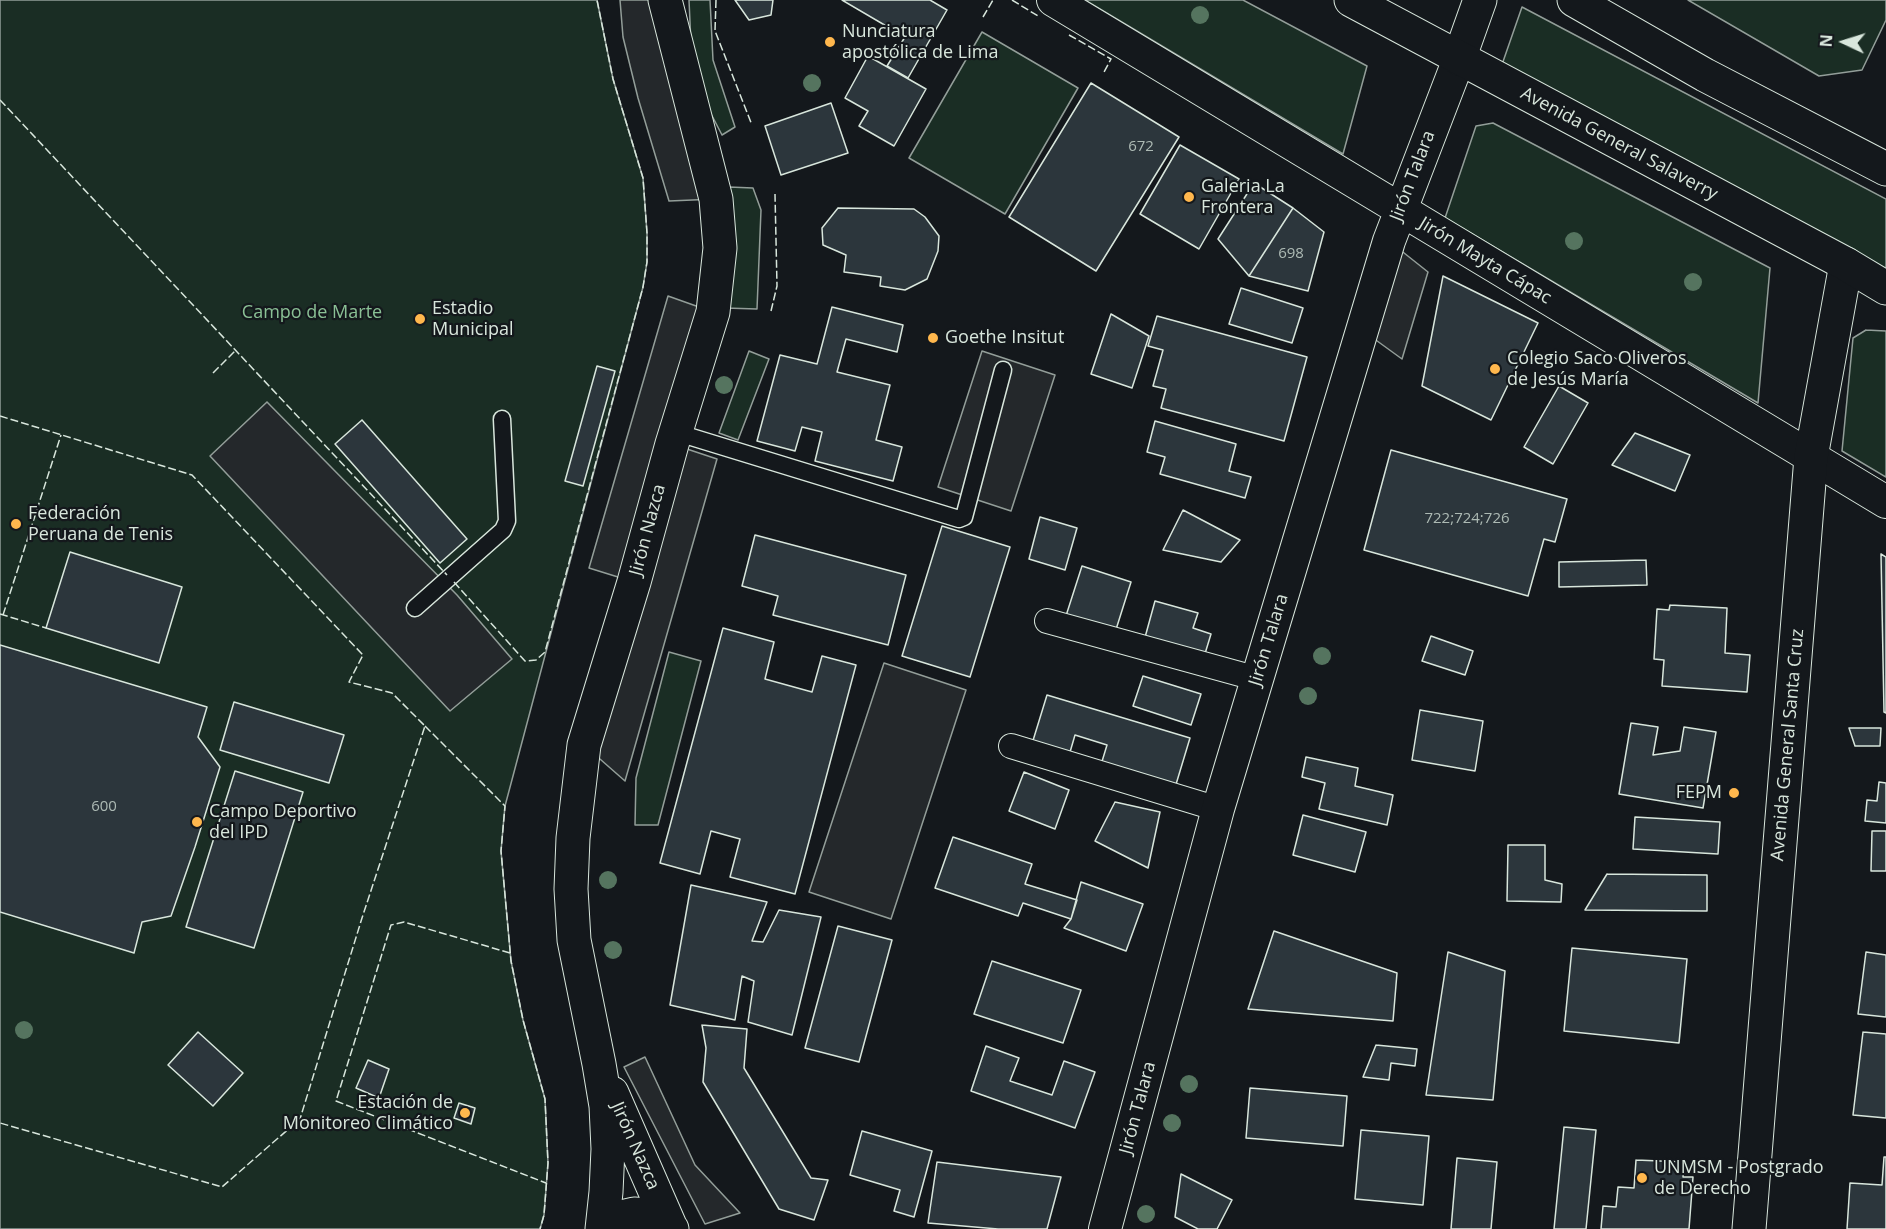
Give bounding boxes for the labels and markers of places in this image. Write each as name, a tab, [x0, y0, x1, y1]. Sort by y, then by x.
place label: Nunciatura apostólica de Lima	[842, 21, 998, 63]
marker: Nunciatura apostólica de Lima	[823, 35, 837, 49]
place label: Galeria La Frontera	[1201, 176, 1285, 219]
marker: Galeria La Frontera	[1182, 190, 1196, 204]
place label: Estadio Municipal	[432, 298, 514, 340]
marker: Estadio Municipal	[413, 312, 427, 326]
place label: Goethe Insitut	[945, 327, 1064, 349]
marker: Goethe Insitut	[926, 331, 940, 345]
place label: Colegio Saco Oliveros de Jesús María	[1507, 348, 1687, 391]
marker: Colegio Saco Oliveros de Jesús María	[1488, 362, 1502, 376]
place label: Federación Peruana de Tenis	[28, 503, 173, 546]
marker: Federación Peruana de Tenis	[9, 517, 23, 531]
place label: FEPM	[1676, 782, 1722, 804]
marker: FEPM	[1727, 786, 1741, 800]
place label: Campo Deportivo del IPD	[209, 801, 357, 844]
marker: Campo Deportivo del IPD	[190, 815, 204, 829]
place label: Estación de Monitoreo Climático	[283, 1092, 453, 1134]
marker: Estación de Monitoreo Climático	[458, 1106, 472, 1120]
place label: UNMSM - Postgrado de Derecho	[1654, 1157, 1824, 1200]
marker: UNMSM - Postgrado de Derecho	[1635, 1171, 1649, 1185]

